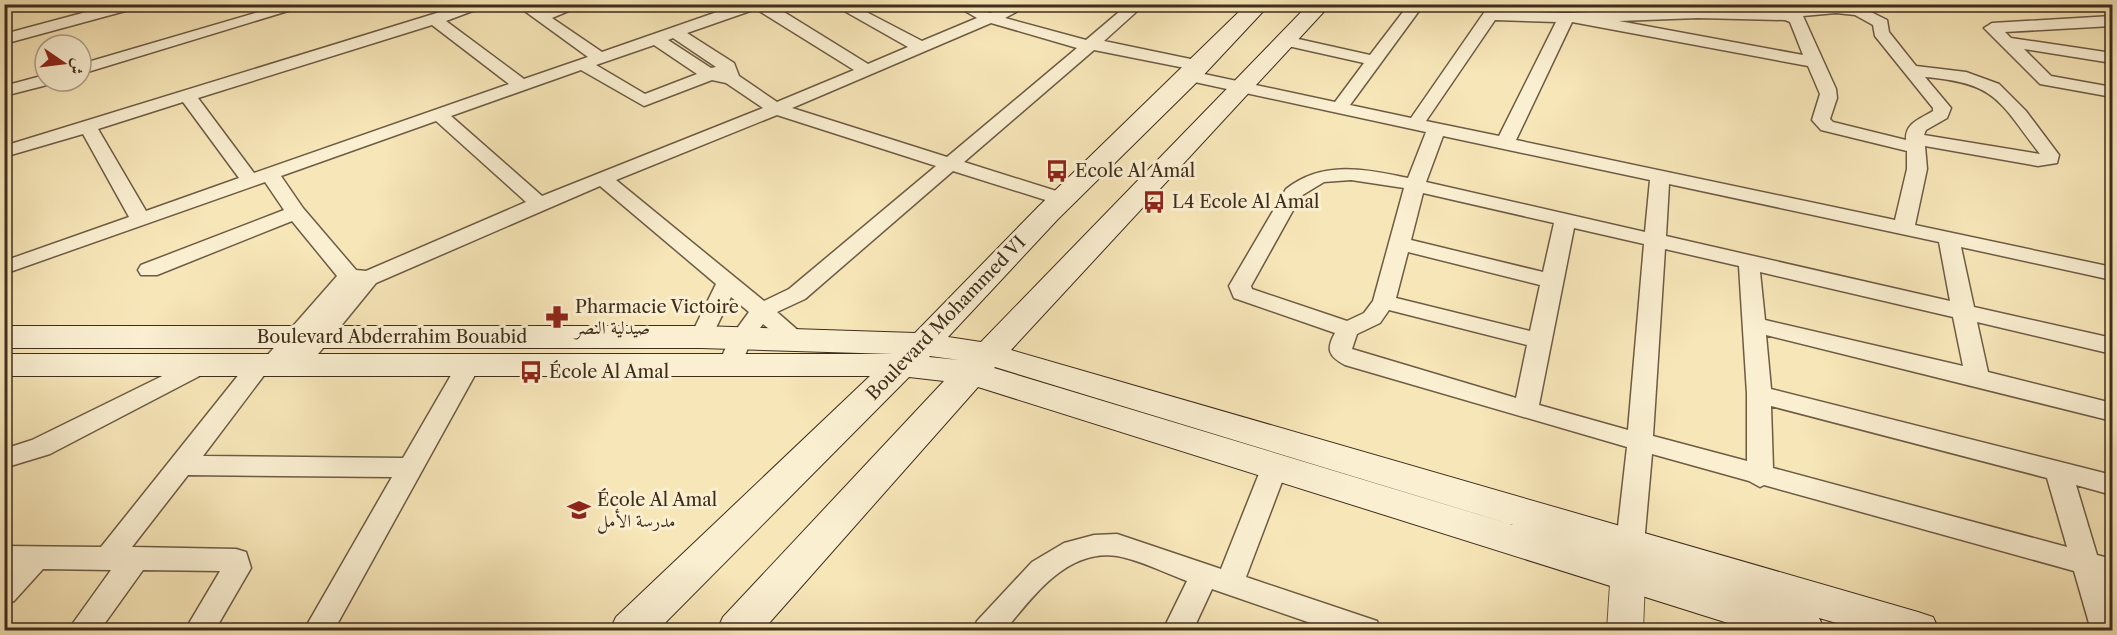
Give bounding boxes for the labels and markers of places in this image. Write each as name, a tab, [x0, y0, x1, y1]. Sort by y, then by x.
bus stop icon: Ecole Al Amal	[1044, 158, 1070, 184]
place label: Ecole Al Amal	[1075, 160, 1195, 182]
bus stop icon: L4 Ecole Al Amal	[1141, 189, 1167, 215]
place label: L4 Ecole Al Amal	[1172, 191, 1319, 213]
place label: Pharmacie Victoire صيدلية النصر	[573, 296, 739, 340]
pharmacy icon: Pharmacie Victoire صيدلية النصر	[544, 304, 570, 330]
bus stop icon: École Al Amal	[518, 359, 544, 385]
place label: École Al Amal	[549, 360, 669, 383]
place label: École Al Amal مدرسة الأمل	[597, 488, 717, 534]
school or university icon: École Al Amal مدرسة الأمل	[566, 497, 592, 523]

